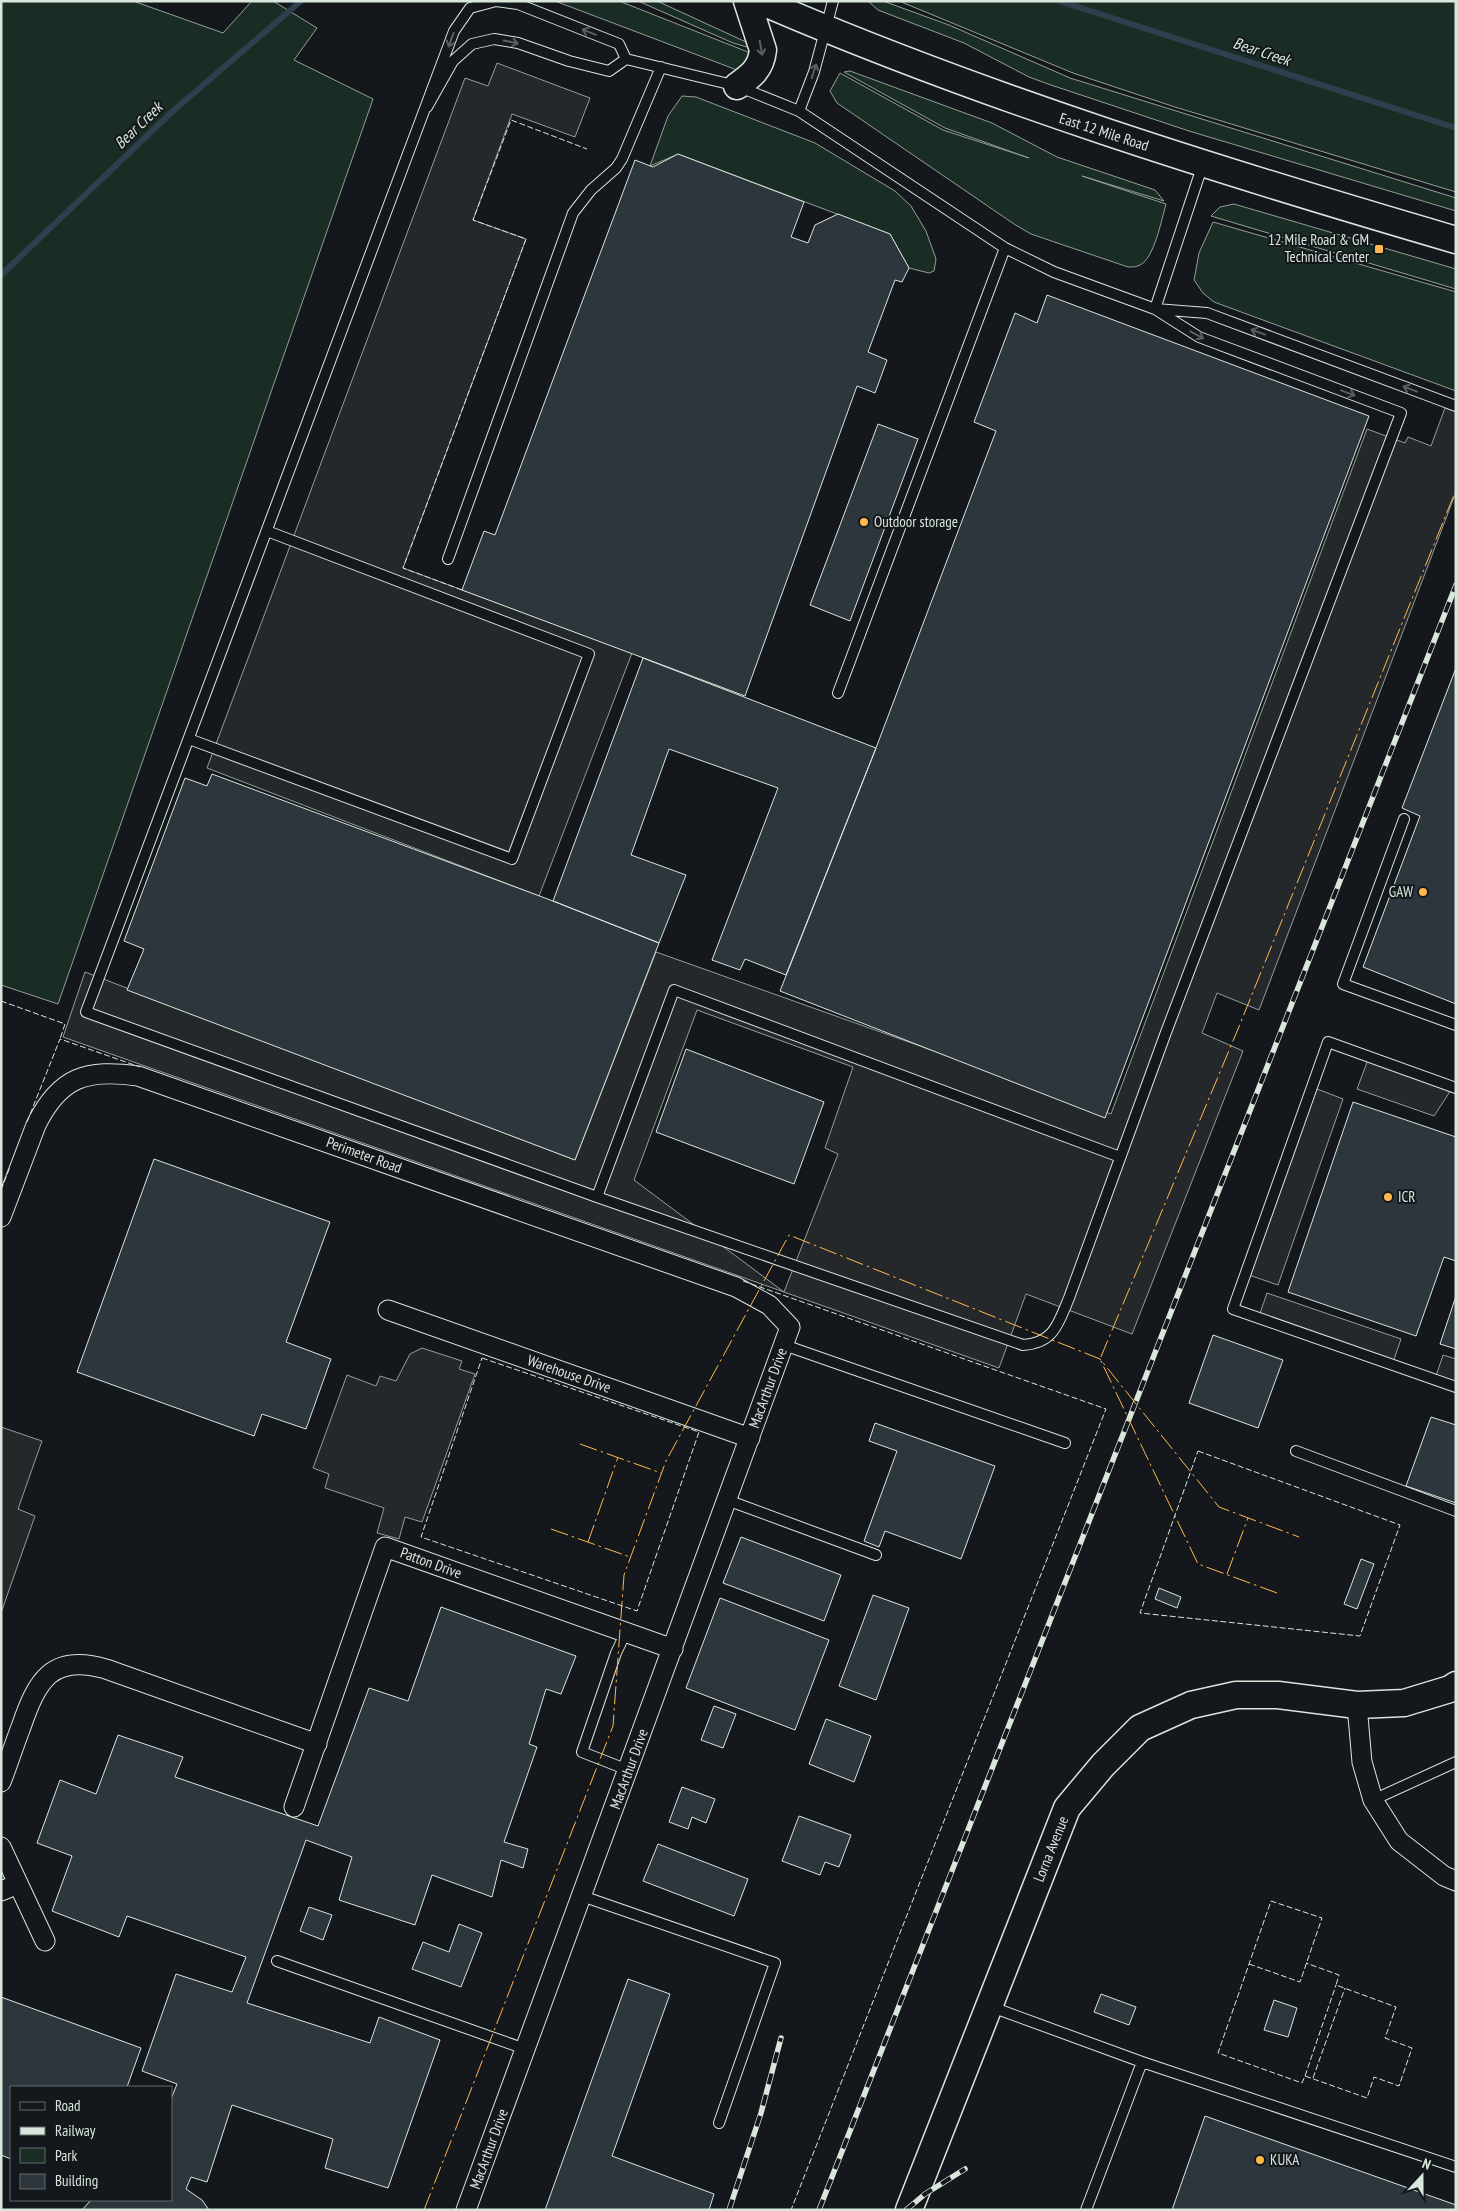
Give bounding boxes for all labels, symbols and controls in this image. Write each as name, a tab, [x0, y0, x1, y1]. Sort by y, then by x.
one-way arrow	[582, 27, 597, 36]
one-way arrow	[445, 31, 455, 47]
water label: Bear Creek	[1231, 32, 1295, 70]
one-way arrow	[502, 38, 518, 47]
one-way arrow	[756, 39, 766, 55]
one-way arrow	[810, 63, 819, 79]
water label: Bear Creek	[110, 96, 167, 153]
street label: East 12 Mile Road	[1057, 108, 1151, 155]
place label: 12 Mile Road & GM Technical Center	[1268, 230, 1370, 266]
marker: 12 Mile Road & GM Technical Center	[1373, 243, 1385, 255]
one-way arrow	[1251, 327, 1266, 336]
one-way arrow	[1189, 330, 1204, 340]
one-way arrow	[1403, 384, 1418, 393]
one-way arrow	[1340, 389, 1356, 398]
place label: Outdoor storage	[874, 512, 958, 531]
marker: Outdoor storage	[858, 516, 870, 528]
place label: GAW	[1389, 882, 1413, 901]
marker: GAW	[1417, 886, 1429, 898]
street label: Perimeter Road	[324, 1132, 405, 1177]
place label: ICR	[1398, 1187, 1416, 1206]
marker: ICR	[1382, 1191, 1394, 1203]
street label: MacArthur Drive	[744, 1345, 791, 1431]
street label: Warehouse Drive	[525, 1350, 613, 1397]
street label: Patton Drive	[398, 1543, 464, 1582]
street label: MacArthur Drive	[605, 1726, 652, 1812]
street label: Lorna Avenue	[1029, 1813, 1072, 1885]
legend	[10, 2086, 172, 2201]
text: Road	[55, 2096, 81, 2115]
street label: MacArthur Drive	[465, 2106, 512, 2192]
text: Railway	[55, 2121, 96, 2140]
text: Park	[55, 2146, 77, 2165]
place label: KUKA	[1270, 2150, 1300, 2169]
north arrow	[1397, 2151, 1447, 2201]
marker: KUKA	[1254, 2154, 1266, 2166]
text: N	[1420, 2154, 1433, 2174]
text: Building	[55, 2171, 98, 2190]

